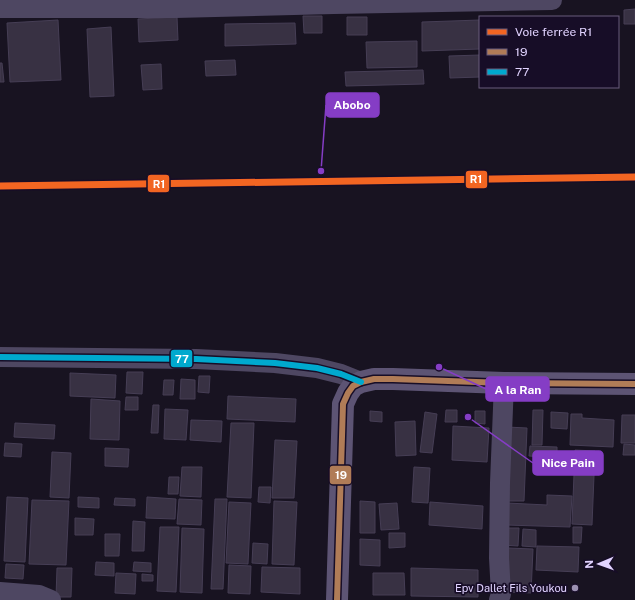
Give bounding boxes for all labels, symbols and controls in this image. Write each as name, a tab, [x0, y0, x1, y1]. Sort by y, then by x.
legend	[479, 16, 619, 88]
text: Voie ferrée R1	[515, 25, 592, 39]
text: 19	[515, 45, 527, 59]
text: 77	[515, 65, 530, 79]
callout: Abobo	[326, 93, 379, 117]
text: Abobo	[333, 98, 371, 112]
line badge: R1	[465, 170, 488, 189]
text: R1	[470, 173, 482, 185]
line badge: R1	[147, 174, 170, 193]
text: R1	[153, 178, 165, 190]
line badge: 77	[170, 349, 193, 368]
text: 77	[175, 353, 189, 365]
callout: A la Ran	[486, 377, 549, 401]
text: A la Ran	[495, 383, 541, 397]
callout: Nice Pain	[533, 451, 603, 475]
text: Nice Pain	[541, 456, 595, 470]
line badge: 19	[329, 465, 352, 485]
text: 19	[335, 469, 347, 481]
north arrow	[579, 544, 619, 584]
text: N	[583, 560, 595, 569]
place label: Epv Dallet Fils Youkou	[455, 582, 567, 594]
marker: Epv Dallet Fils Youkou	[570, 583, 580, 593]

